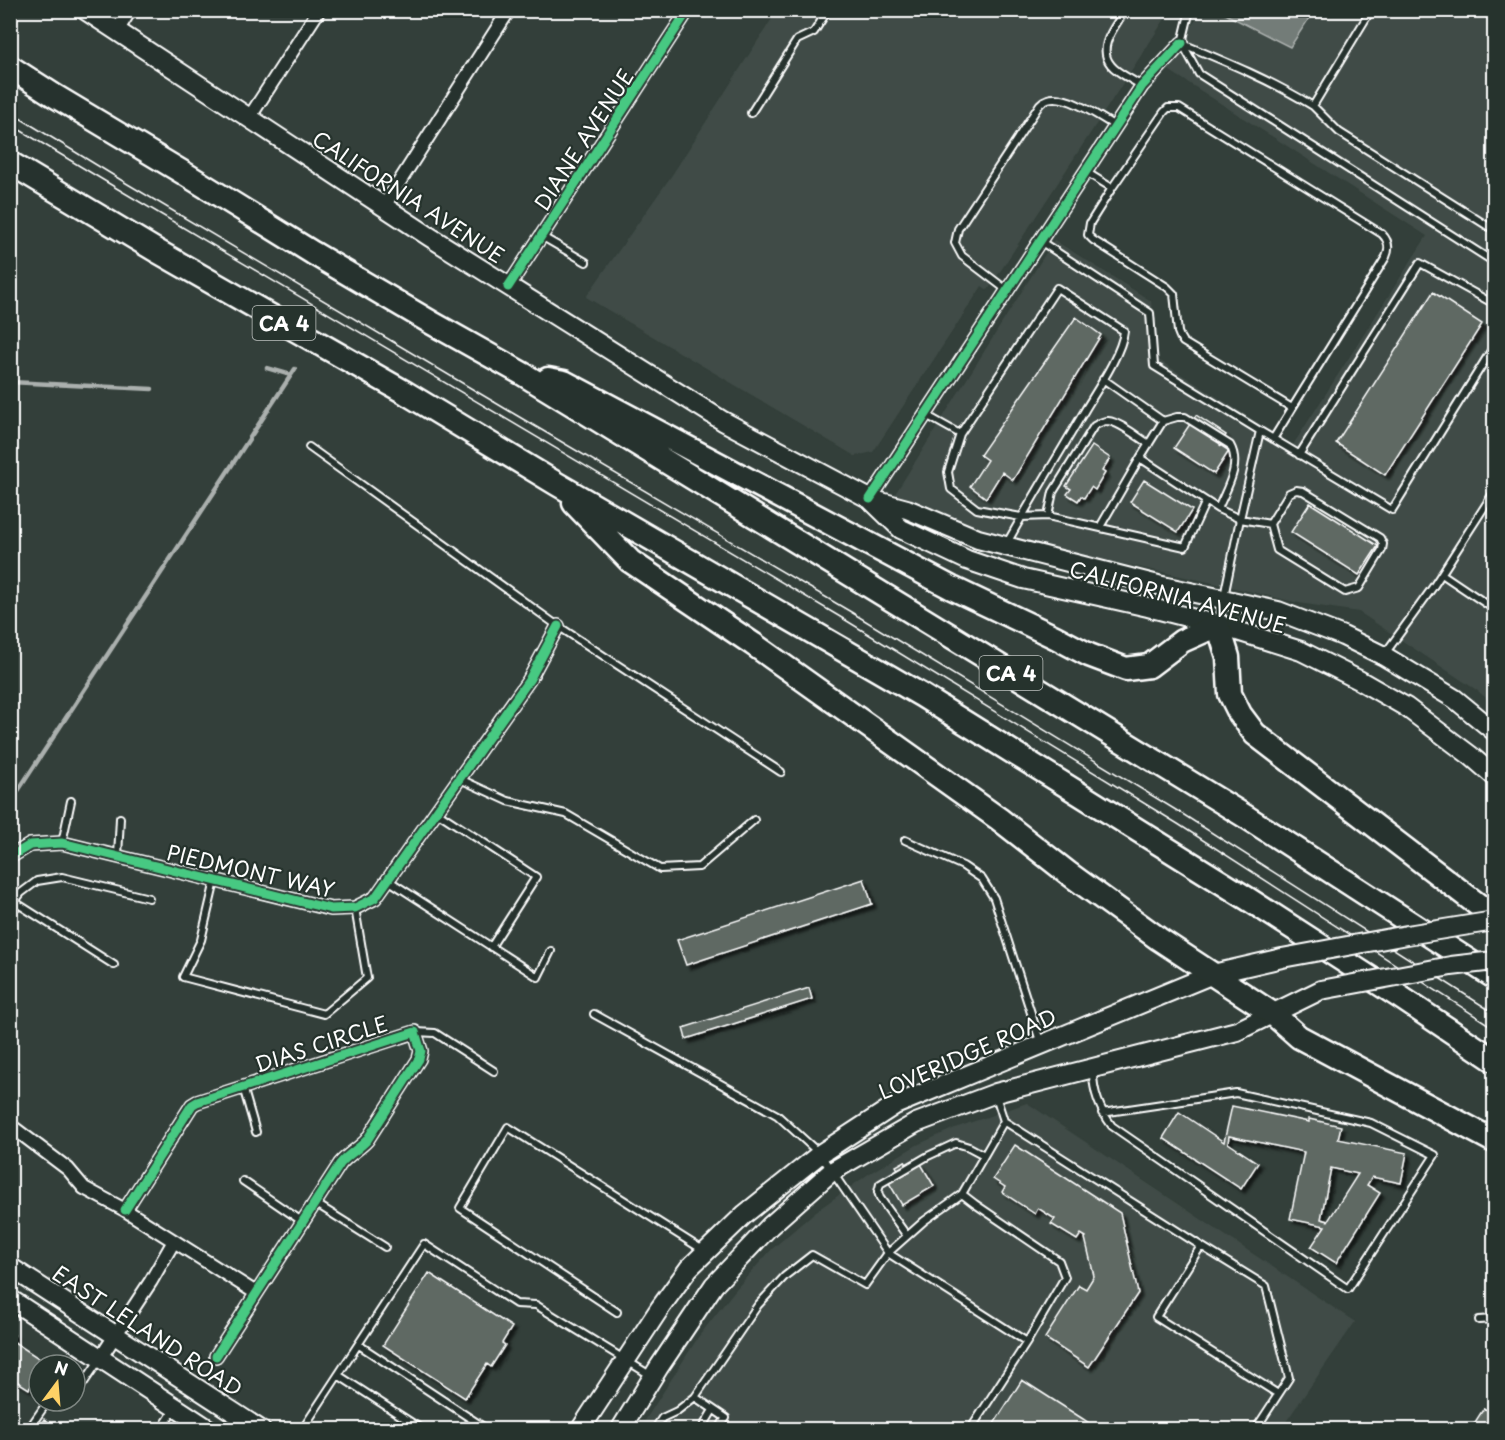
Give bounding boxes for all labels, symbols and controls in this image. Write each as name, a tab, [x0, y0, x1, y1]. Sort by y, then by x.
street label: DIANE AVENUE	[525, 62, 641, 216]
street label: CALIFORNIA AVENUE	[307, 122, 511, 270]
road number: CA 4	[252, 306, 316, 340]
street label: CALIFORNIA AVENUE	[1066, 552, 1290, 640]
road number: CA 4	[980, 656, 1042, 690]
street label: PIEDMONT WAY	[164, 835, 338, 905]
street label: LOVERIDGE ROAD	[873, 999, 1061, 1107]
street label: DIAS CIRCLE	[250, 1006, 392, 1080]
street label: EAST LELAND ROAD	[49, 1260, 247, 1400]
north arrow	[27, 1353, 87, 1413]

